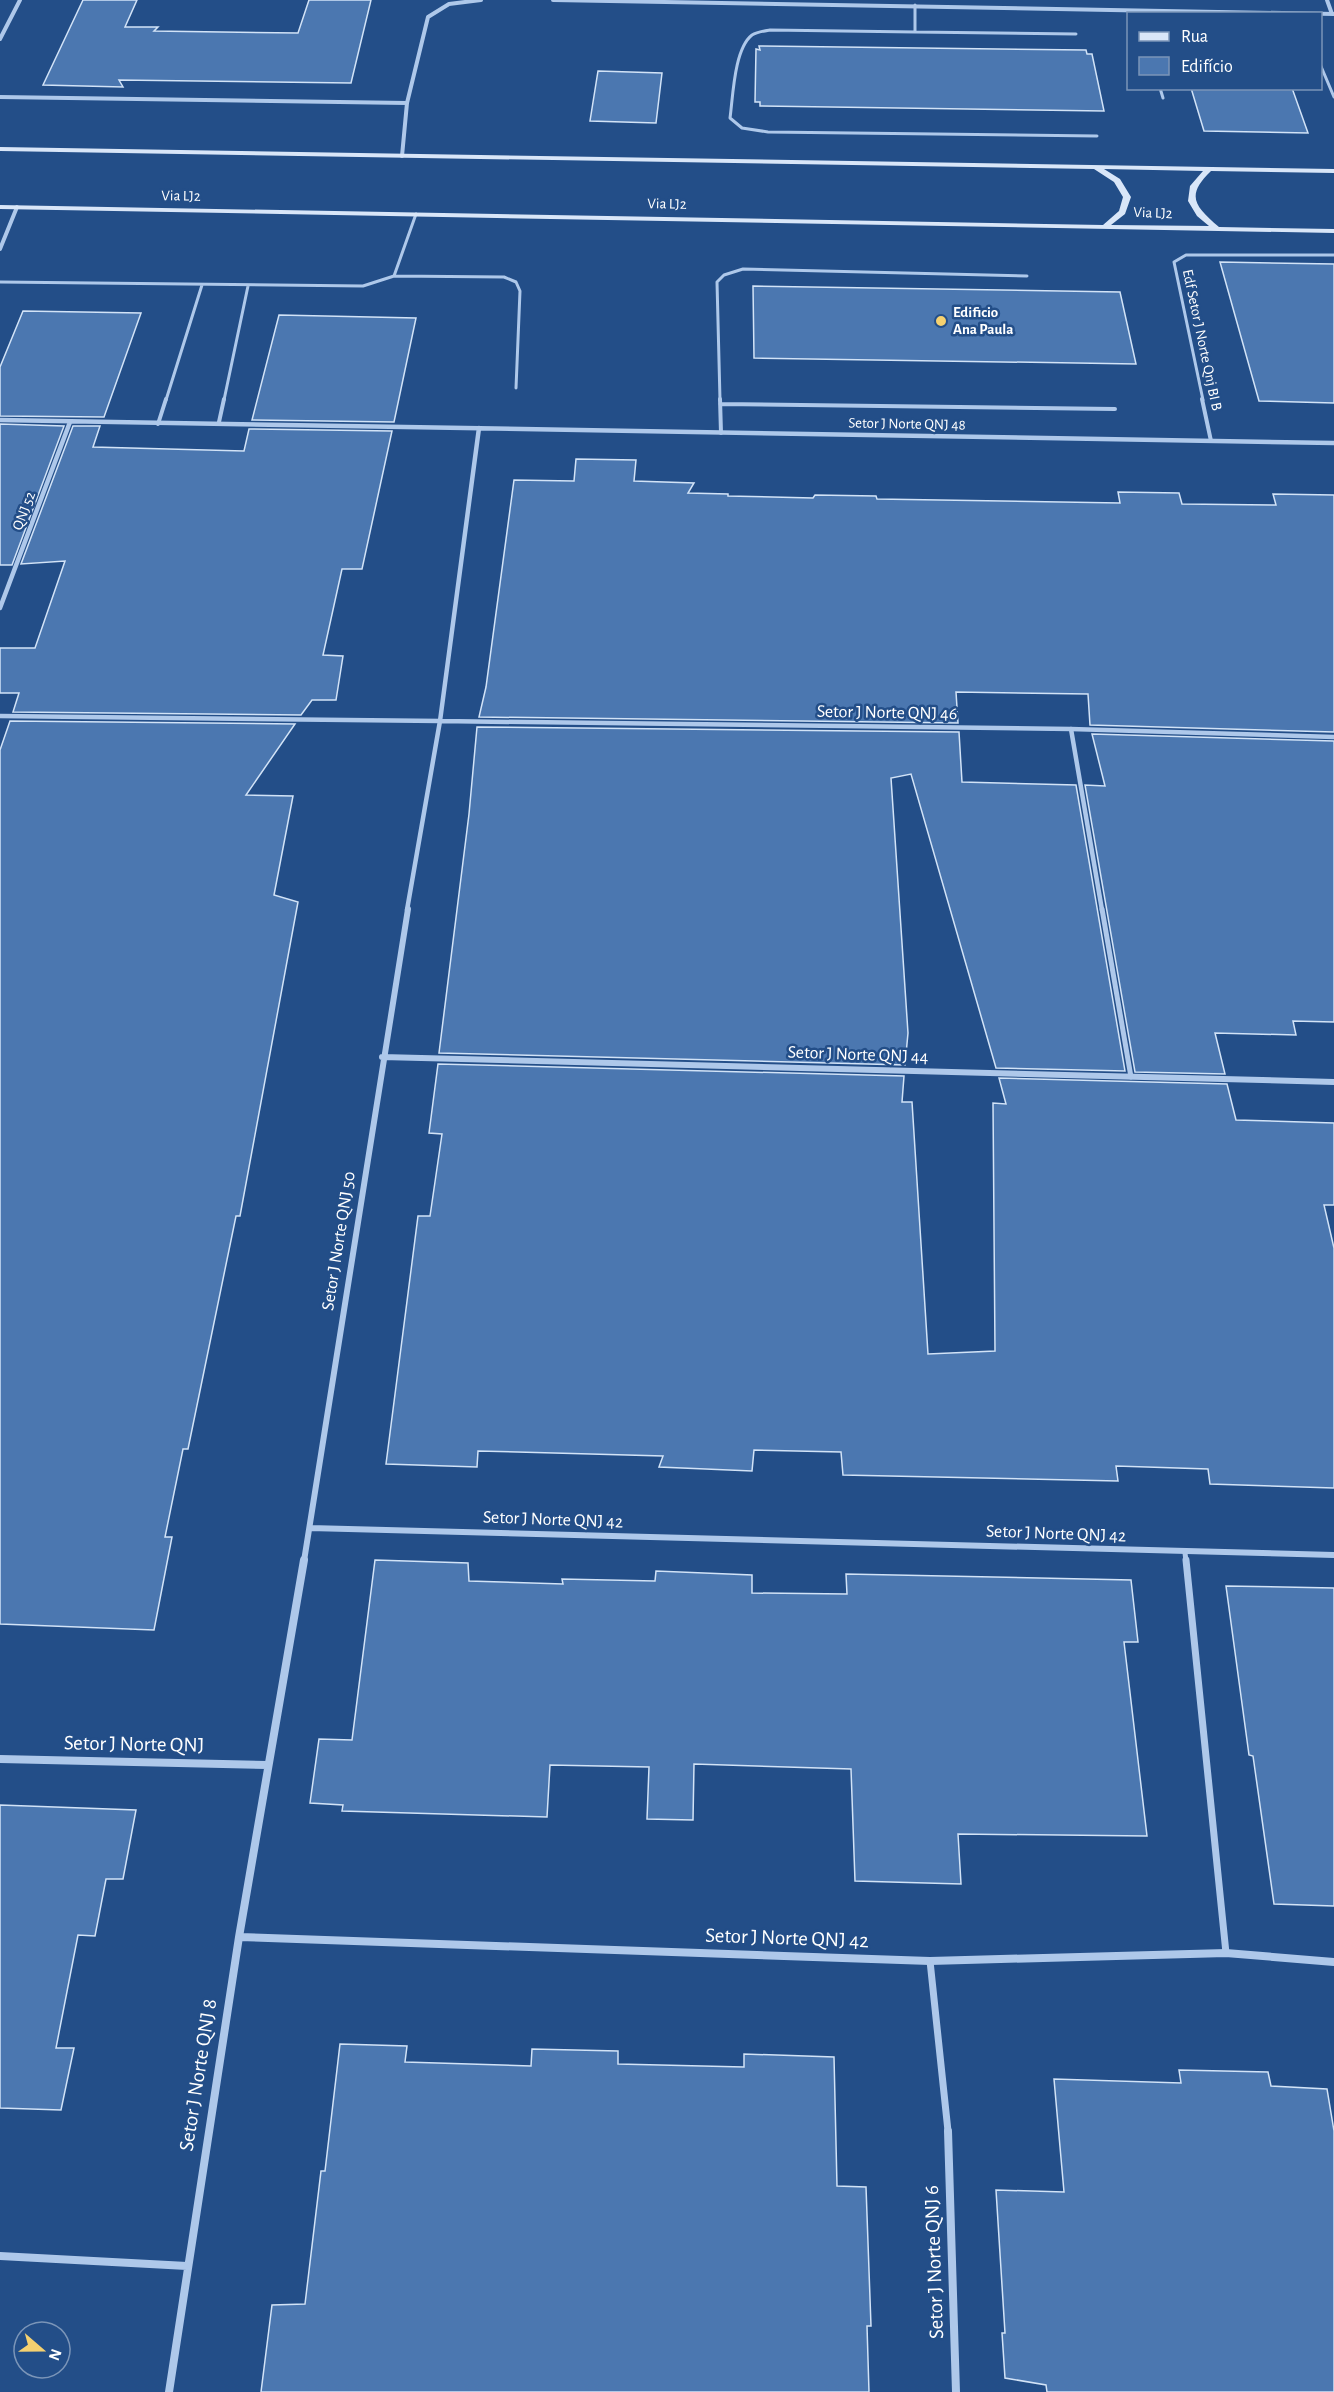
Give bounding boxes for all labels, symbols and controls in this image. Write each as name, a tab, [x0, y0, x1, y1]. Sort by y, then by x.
legend	[1127, 12, 1322, 90]
text: Rua	[1181, 28, 1208, 46]
text: Edifício	[1181, 58, 1233, 76]
street label: Via LJ2	[161, 188, 201, 204]
street label: Via LJ2	[647, 196, 687, 212]
street label: Via LJ2	[1133, 205, 1173, 221]
street label: Edf Setor J Norte Qnj BI B	[1180, 268, 1224, 412]
place label: Edificio Ana Paula	[953, 305, 1013, 337]
marker: Edificio Ana Paula	[934, 314, 948, 328]
street label: Setor J Norte QNJ 48	[848, 415, 966, 433]
street label: QNJ 52	[10, 489, 38, 532]
street label: Setor J Norte QNJ 46	[817, 703, 957, 723]
street label: Setor J Norte QNJ 44	[787, 1044, 929, 1066]
street label: Setor J Norte QNJ 50	[319, 1170, 359, 1312]
street label: Setor J Norte QNJ 42	[483, 1509, 623, 1531]
street label: Setor J Norte QNJ 42	[986, 1523, 1126, 1545]
street label: Setor J Norte QNJ	[64, 1732, 204, 1756]
street label: Setor J Norte QNJ 42	[705, 1925, 869, 1951]
street label: Setor J Norte QNJ 8	[176, 1997, 220, 2153]
street label: Setor J Norte QNJ 6	[921, 2185, 947, 2339]
north arrow	[12, 2320, 72, 2380]
text: N	[46, 2347, 65, 2363]

